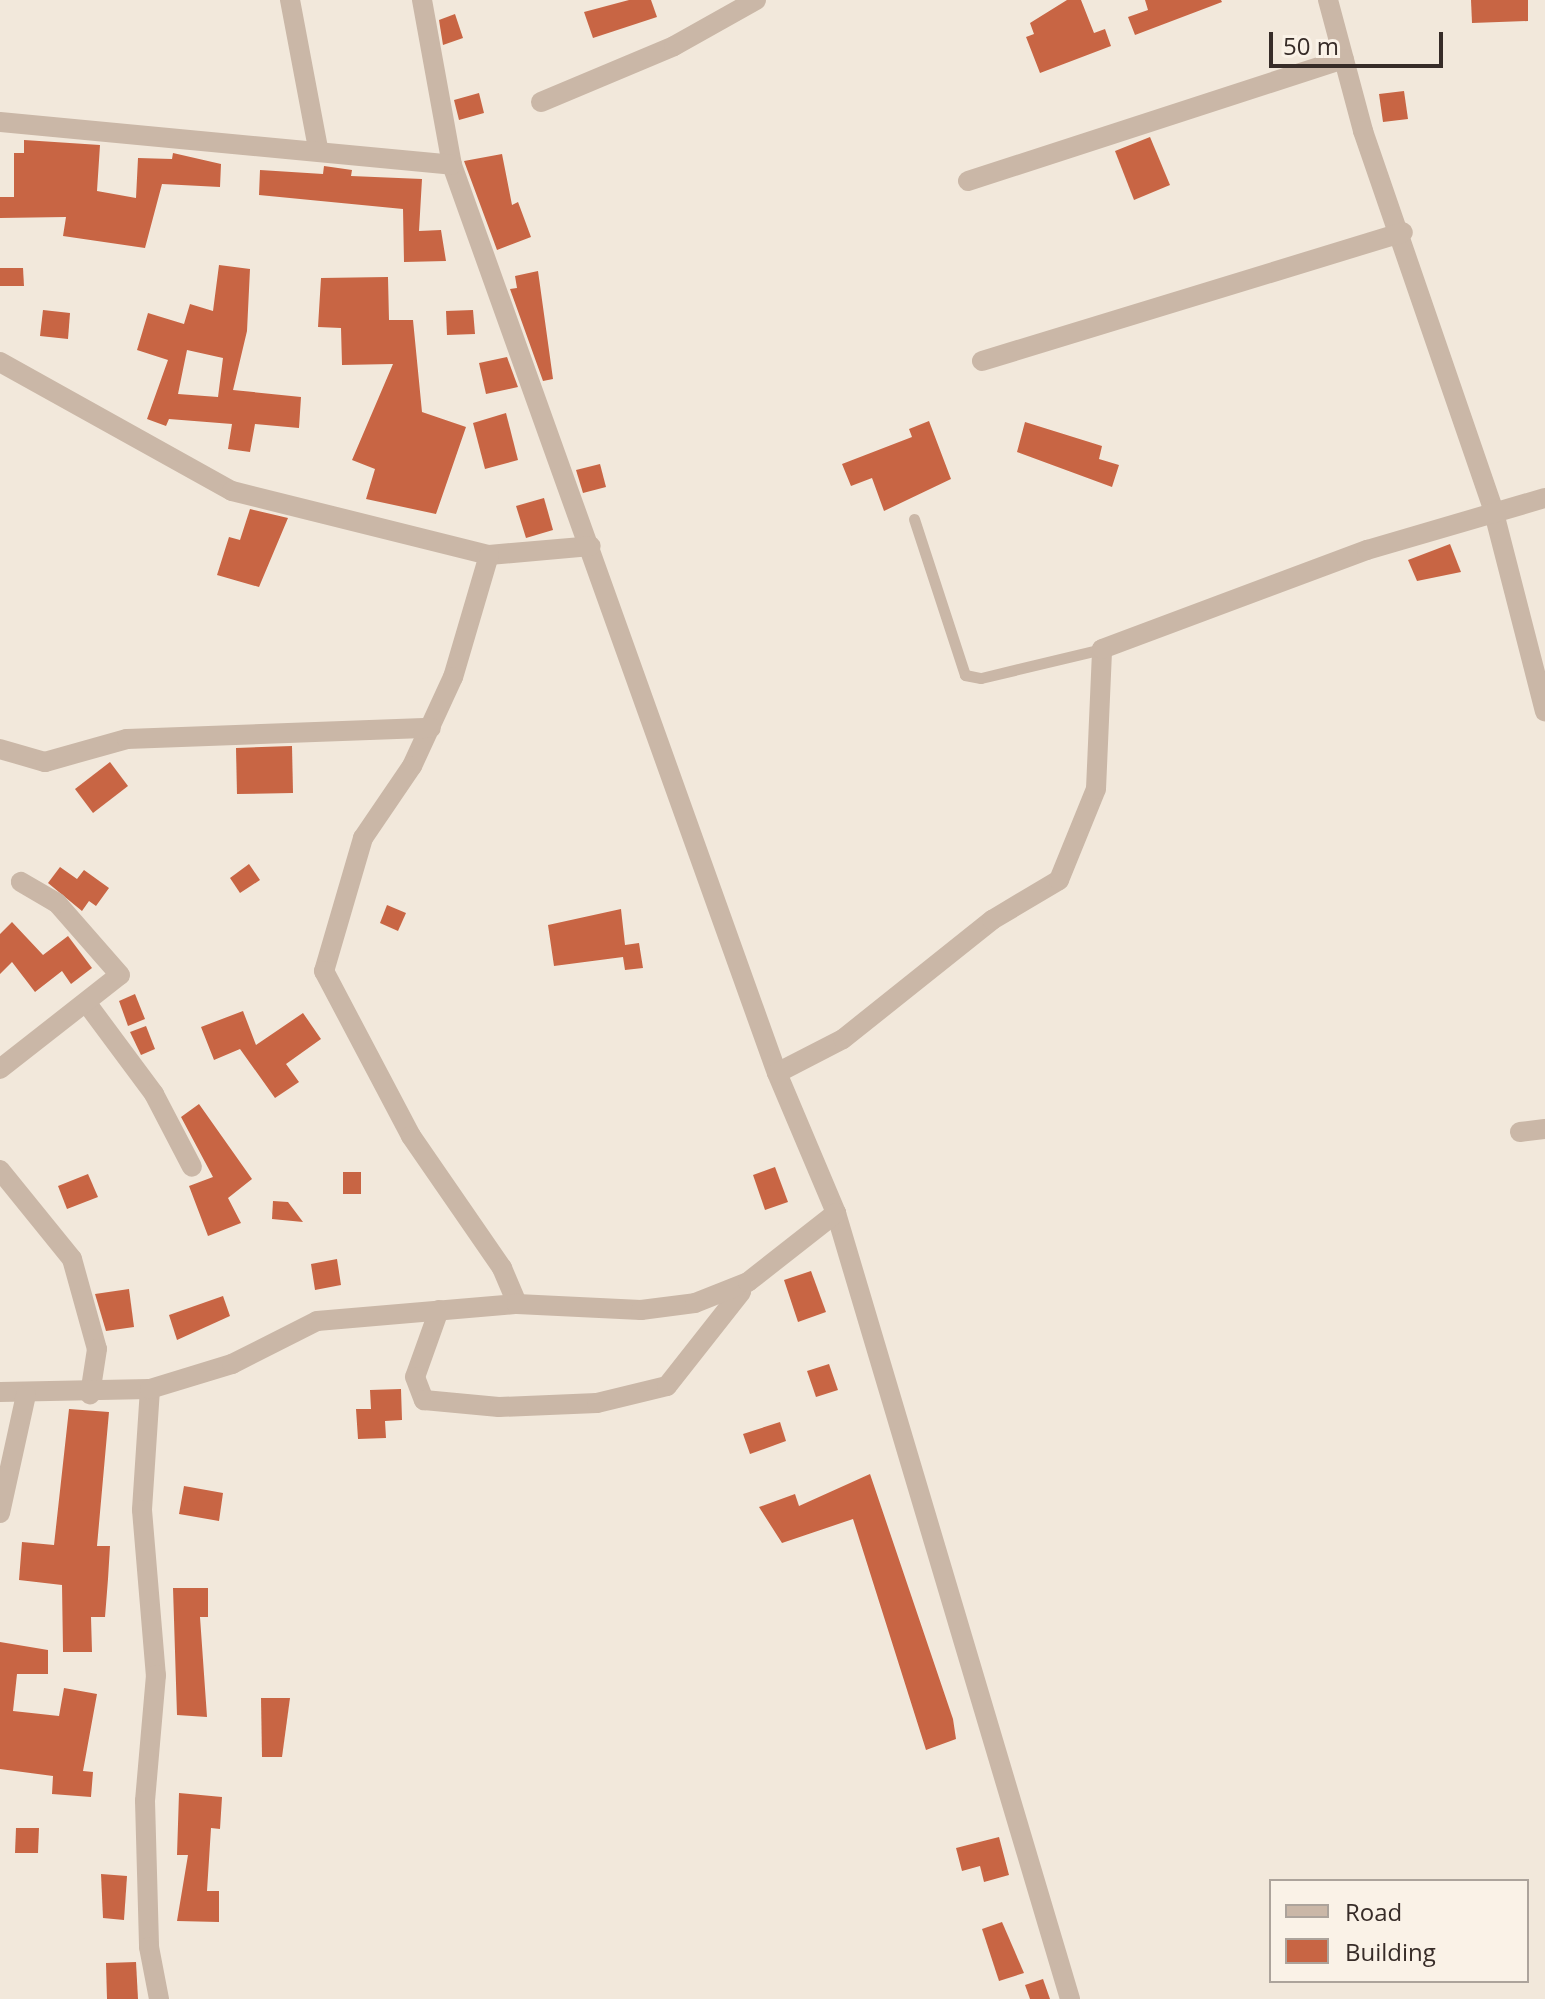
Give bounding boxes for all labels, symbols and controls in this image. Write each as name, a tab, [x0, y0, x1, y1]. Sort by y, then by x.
scale bar	[1273, 16, 1447, 66]
text: 50 m	[1283, 29, 1339, 62]
legend	[1269, 1879, 1529, 1983]
text: Road	[1345, 1895, 1402, 1928]
text: Building	[1345, 1935, 1436, 1968]

